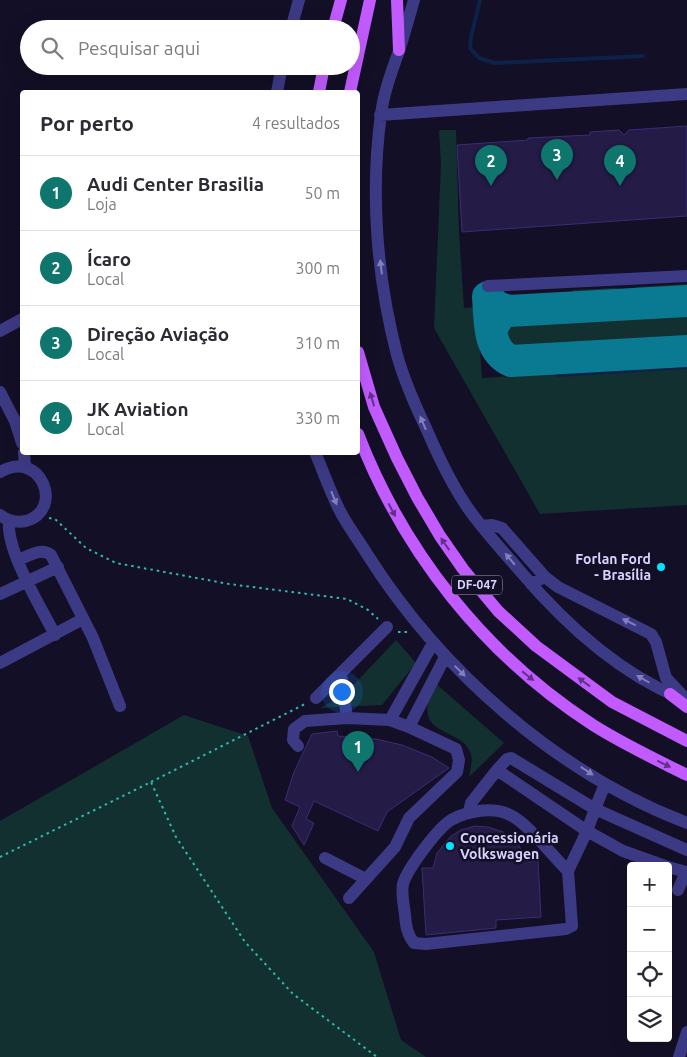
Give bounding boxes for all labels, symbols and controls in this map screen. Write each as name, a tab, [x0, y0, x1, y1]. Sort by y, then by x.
search box	[20, 20, 360, 75]
icon: search	[38, 34, 66, 62]
text: Pesquisar aqui	[78, 37, 200, 59]
text: Por perto	[40, 111, 134, 135]
text: 4 resultados	[252, 114, 340, 132]
pin: 3	[541, 139, 573, 180]
pin: 2	[475, 145, 507, 186]
pin: 4	[604, 145, 636, 186]
text: Audi Center Brasilia	[87, 173, 264, 195]
text: 1	[51, 184, 61, 202]
text: 50 m	[304, 184, 340, 202]
text: Loja	[87, 195, 117, 213]
text: Ícaro	[87, 248, 131, 270]
text: 2	[51, 259, 61, 277]
text: 300 m	[295, 259, 340, 277]
one-way arrow	[377, 259, 385, 275]
text: Local	[87, 270, 124, 288]
text: Direção Aviação	[87, 323, 229, 345]
text: 3	[51, 334, 61, 352]
text: 310 m	[295, 334, 340, 352]
text: Local	[87, 345, 124, 363]
one-way arrow	[367, 392, 375, 407]
text: JK Aviation	[87, 398, 189, 420]
text: 4	[51, 409, 61, 427]
text: 330 m	[295, 409, 340, 427]
one-way arrow	[419, 416, 427, 430]
text: Local	[87, 420, 124, 438]
one-way arrow	[331, 490, 338, 505]
one-way arrow	[388, 503, 397, 517]
one-way arrow	[440, 537, 450, 550]
place label: Forlan Ford - Brasília	[575, 551, 651, 583]
one-way arrow	[505, 553, 516, 566]
marker: Forlan Ford - Brasília	[655, 561, 667, 573]
road number: DF-047	[452, 576, 502, 594]
one-way arrow	[622, 618, 636, 626]
one-way arrow	[453, 665, 465, 677]
one-way arrow	[521, 671, 534, 682]
one-way arrow	[636, 675, 651, 683]
one-way arrow	[578, 677, 591, 687]
your location	[329, 679, 355, 705]
pin: 1	[342, 731, 374, 772]
one-way arrow	[657, 760, 671, 768]
one-way arrow	[580, 767, 593, 776]
place label: Concessionária Volkswagen	[460, 830, 559, 862]
marker: Concessionária Volkswagen	[444, 840, 456, 852]
map controls	[627, 862, 672, 1042]
button: +	[627, 862, 672, 907]
button: −	[627, 907, 672, 952]
button: locate	[627, 952, 672, 997]
button: layers	[627, 997, 672, 1042]

